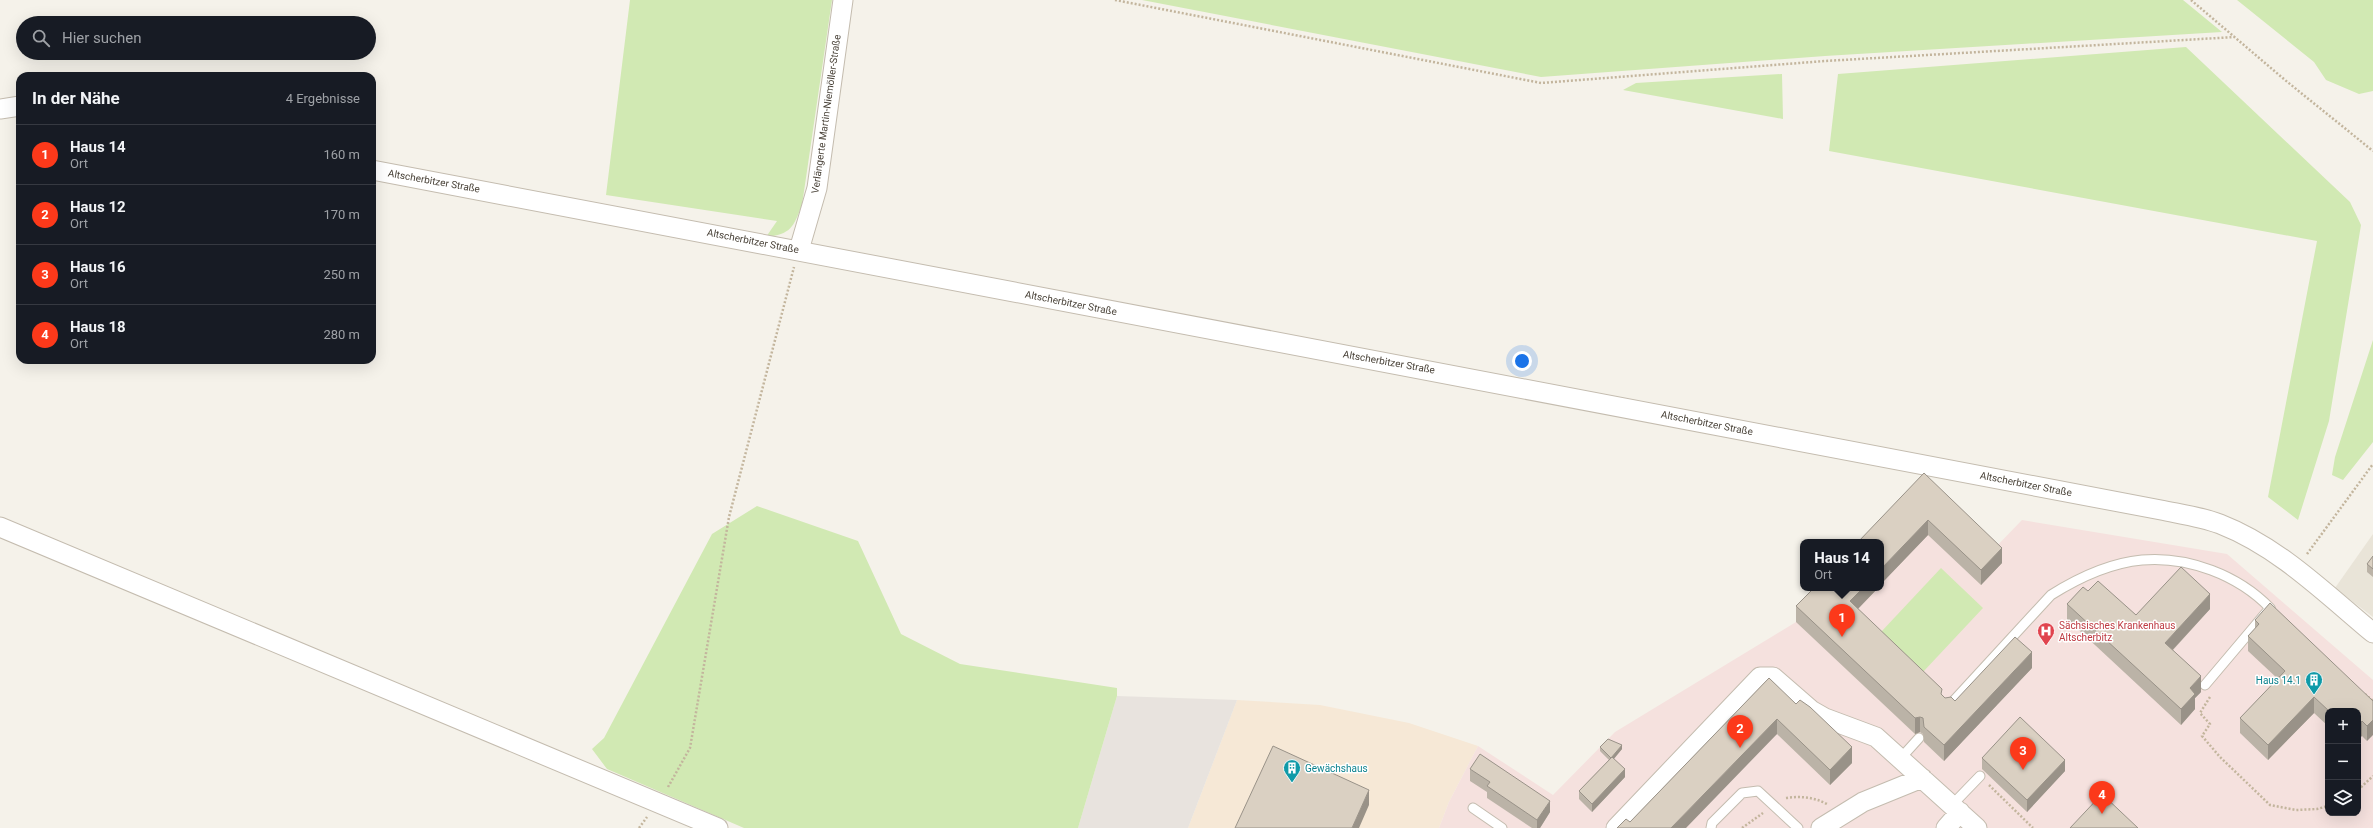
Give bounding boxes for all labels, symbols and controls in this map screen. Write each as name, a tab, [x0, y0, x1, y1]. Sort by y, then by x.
search box	[16, 16, 376, 60]
icon: search	[30, 27, 52, 49]
text: Hier suchen	[62, 29, 141, 47]
street label: Verlängerte Martin-Niemöller-Straße	[809, 34, 843, 194]
text: In der Nähe	[32, 88, 120, 108]
text: 4 Ergebnisse	[286, 91, 360, 106]
text: Haus 14	[70, 138, 126, 156]
text: 1	[41, 147, 49, 162]
text: 160 m	[323, 147, 360, 162]
text: Ort	[70, 156, 88, 171]
street label: Altscherbitzer Straße	[387, 167, 481, 195]
text: Haus 12	[70, 198, 126, 216]
text: 2	[41, 207, 49, 222]
text: 170 m	[323, 207, 360, 222]
text: Ort	[70, 216, 88, 231]
street label: Altscherbitzer Straße	[706, 227, 800, 255]
text: Haus 16	[70, 258, 126, 276]
text: 3	[41, 267, 49, 282]
text: 250 m	[323, 267, 360, 282]
text: Ort	[70, 276, 88, 291]
street label: Altscherbitzer Straße	[1024, 289, 1118, 317]
text: Haus 18	[70, 318, 126, 336]
text: 4	[41, 327, 49, 342]
text: 280 m	[323, 327, 360, 342]
text: Ort	[70, 336, 88, 351]
street label: Altscherbitzer Straße	[1342, 348, 1436, 376]
your location	[1512, 351, 1532, 371]
street label: Altscherbitzer Straße	[1660, 409, 1754, 437]
street label: Altscherbitzer Straße	[1979, 470, 2073, 498]
popup	[1800, 539, 1884, 591]
text: Haus 14	[1814, 549, 1870, 567]
text: Ort	[1814, 567, 1832, 582]
pin: 1	[1829, 604, 1855, 637]
place label: Sächsisches Krankenhaus Altscherbitz	[2059, 620, 2175, 643]
hospital icon: Sächsisches Krankenhaus Altscherbitz	[2036, 621, 2056, 646]
building icon: Haus 14.1	[2304, 670, 2324, 695]
place label: Haus 14.1	[2256, 675, 2301, 686]
map controls	[2325, 708, 2361, 816]
button: +	[2325, 708, 2361, 744]
pin: 2	[1727, 715, 1753, 748]
pin: 3	[2010, 737, 2036, 770]
button: −	[2325, 744, 2361, 780]
building icon: Gewächshaus	[1282, 758, 1302, 783]
place label: Gewächshaus	[1305, 763, 1368, 774]
button: layers	[2325, 780, 2361, 816]
pin: 4	[2089, 781, 2115, 814]

